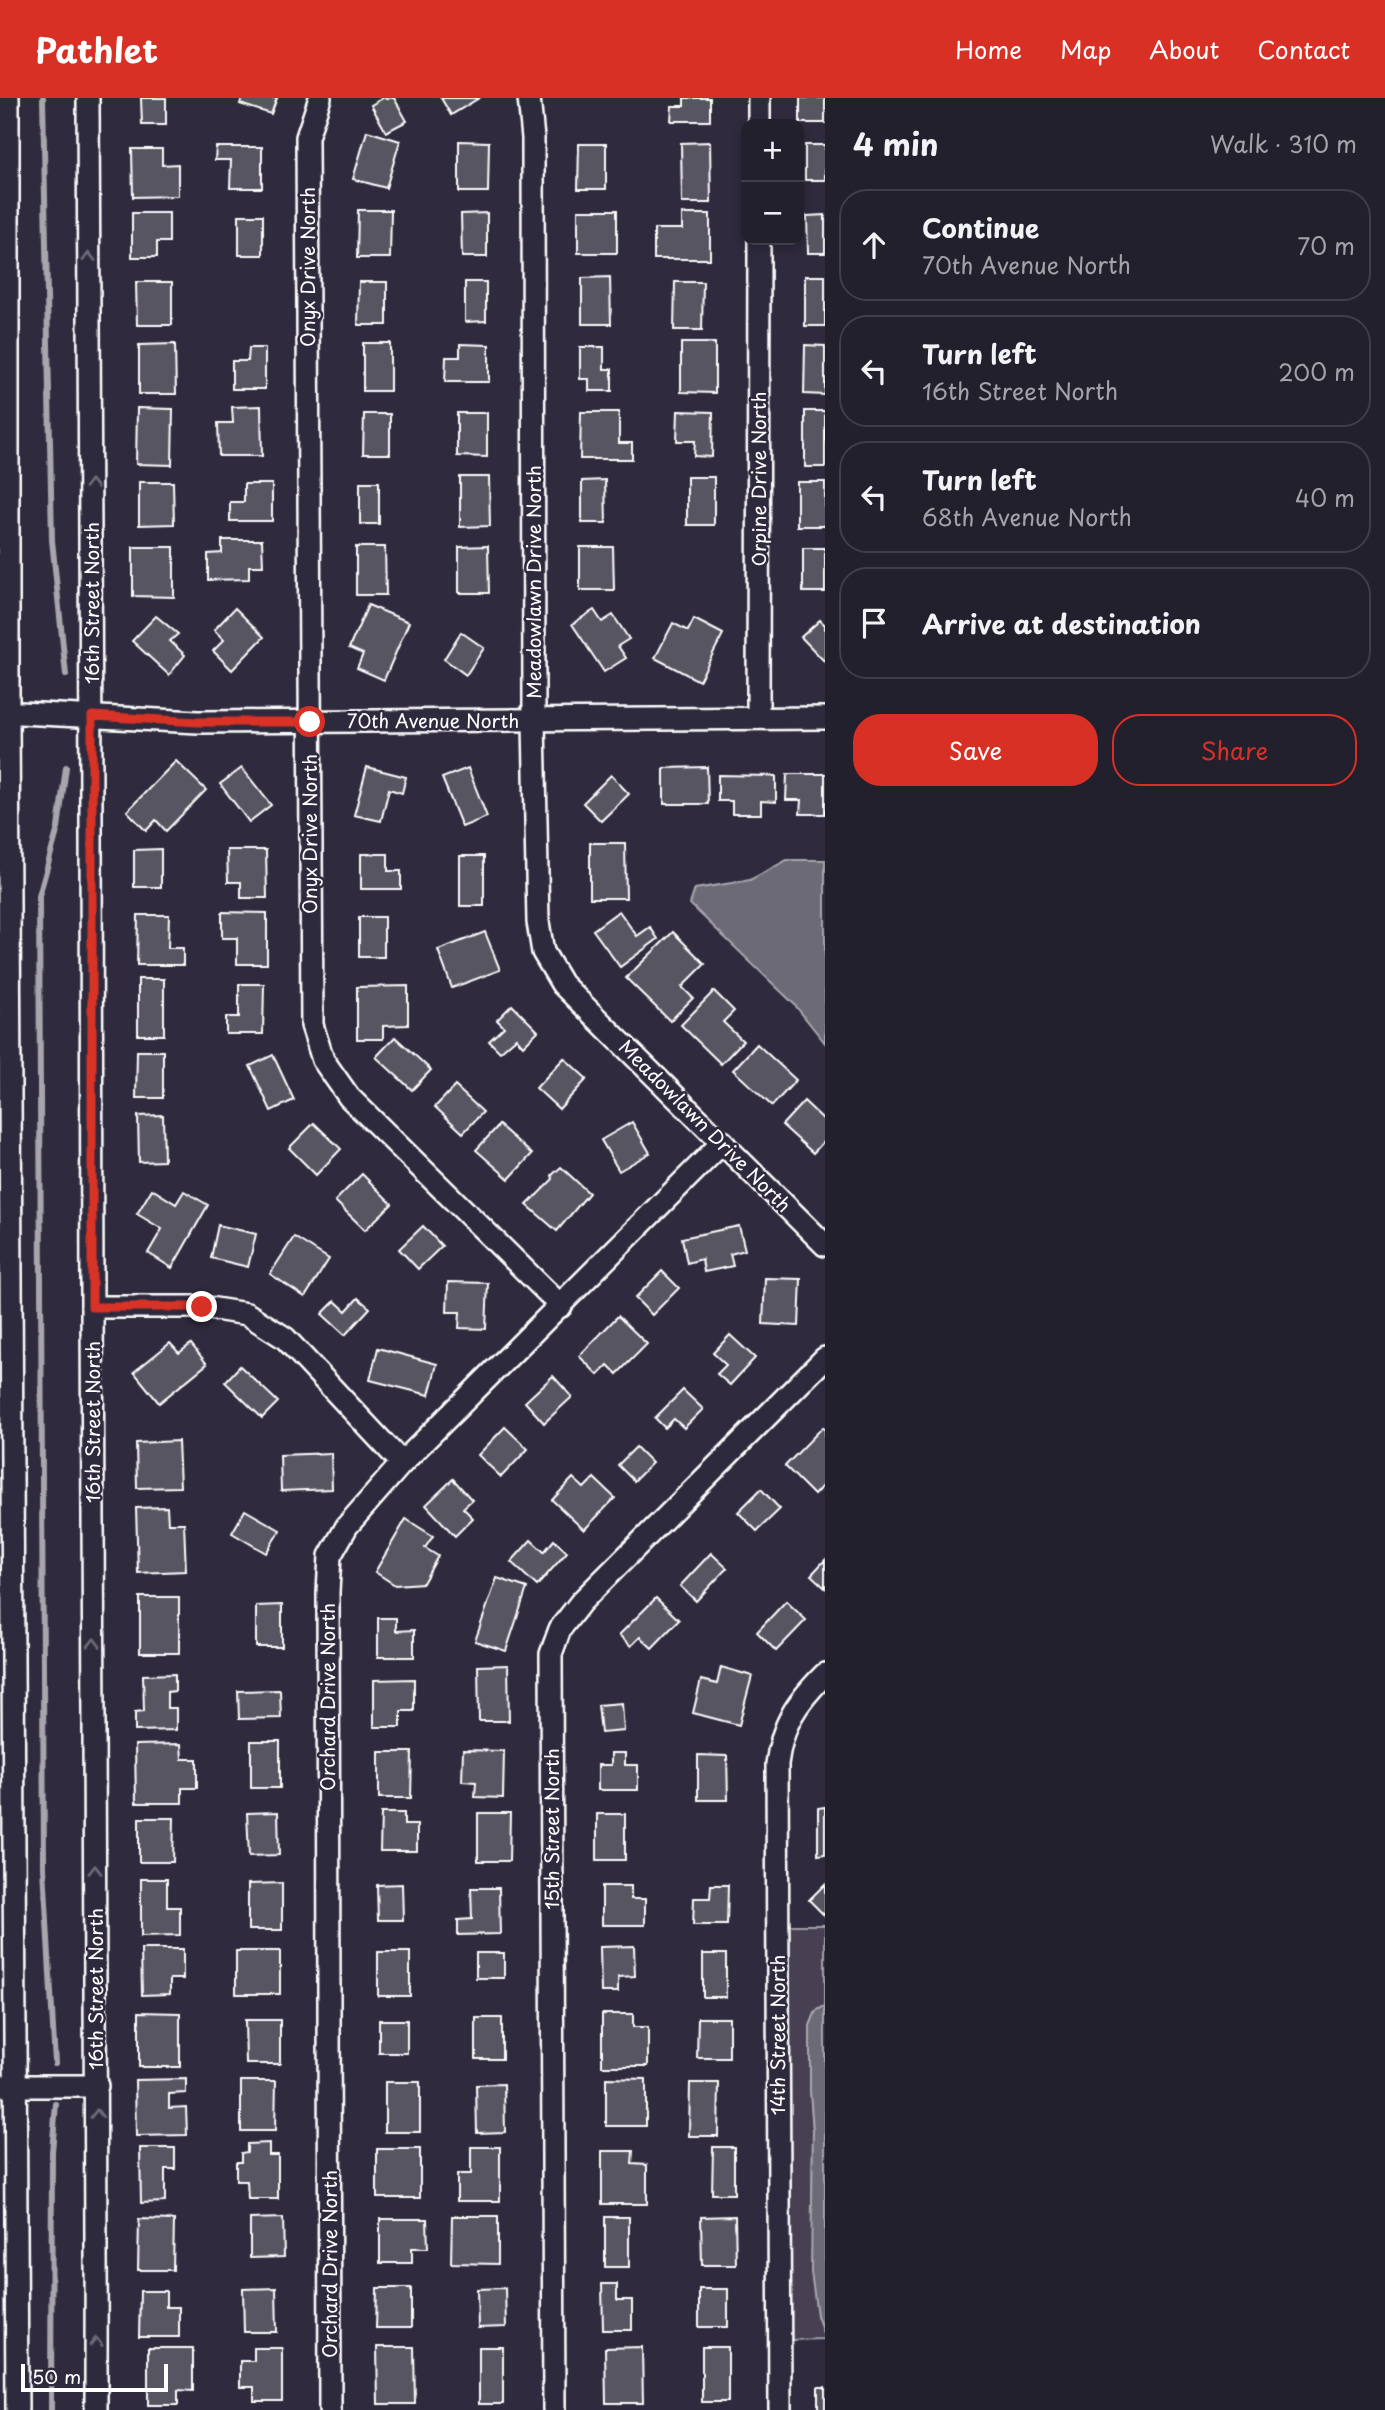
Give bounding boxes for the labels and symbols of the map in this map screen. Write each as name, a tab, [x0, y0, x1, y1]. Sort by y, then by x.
street label: Onyx Drive North	[293, 187, 321, 347]
one-way arrow	[81, 251, 97, 262]
street label: Orpine Drive North	[744, 392, 772, 567]
street label: Meadowlawn Drive North	[519, 465, 547, 699]
one-way arrow	[83, 479, 99, 489]
street label: 16th Street North	[77, 522, 105, 684]
route start	[294, 706, 325, 737]
street label: 70th Avenue North	[347, 706, 519, 734]
street label: Onyx Drive North	[295, 754, 323, 914]
street label: Meadowlawn Drive North	[613, 1033, 798, 1218]
route end	[186, 1291, 217, 1322]
street label: 16th Street North	[78, 1341, 106, 1503]
street label: Orchard Drive North	[313, 1603, 341, 1791]
one-way arrow	[86, 1637, 102, 1648]
street label: 15th Street North	[537, 1748, 565, 1910]
one-way arrow	[87, 1865, 103, 1875]
street label: 16th Street North	[81, 1908, 109, 2070]
street label: 14th Street North	[763, 1955, 791, 2115]
one-way arrow	[89, 2109, 105, 2119]
street label: Orchard Drive North	[315, 2170, 343, 2358]
one-way arrow	[88, 2336, 104, 2347]
scale bar	[21, 2361, 168, 2393]

